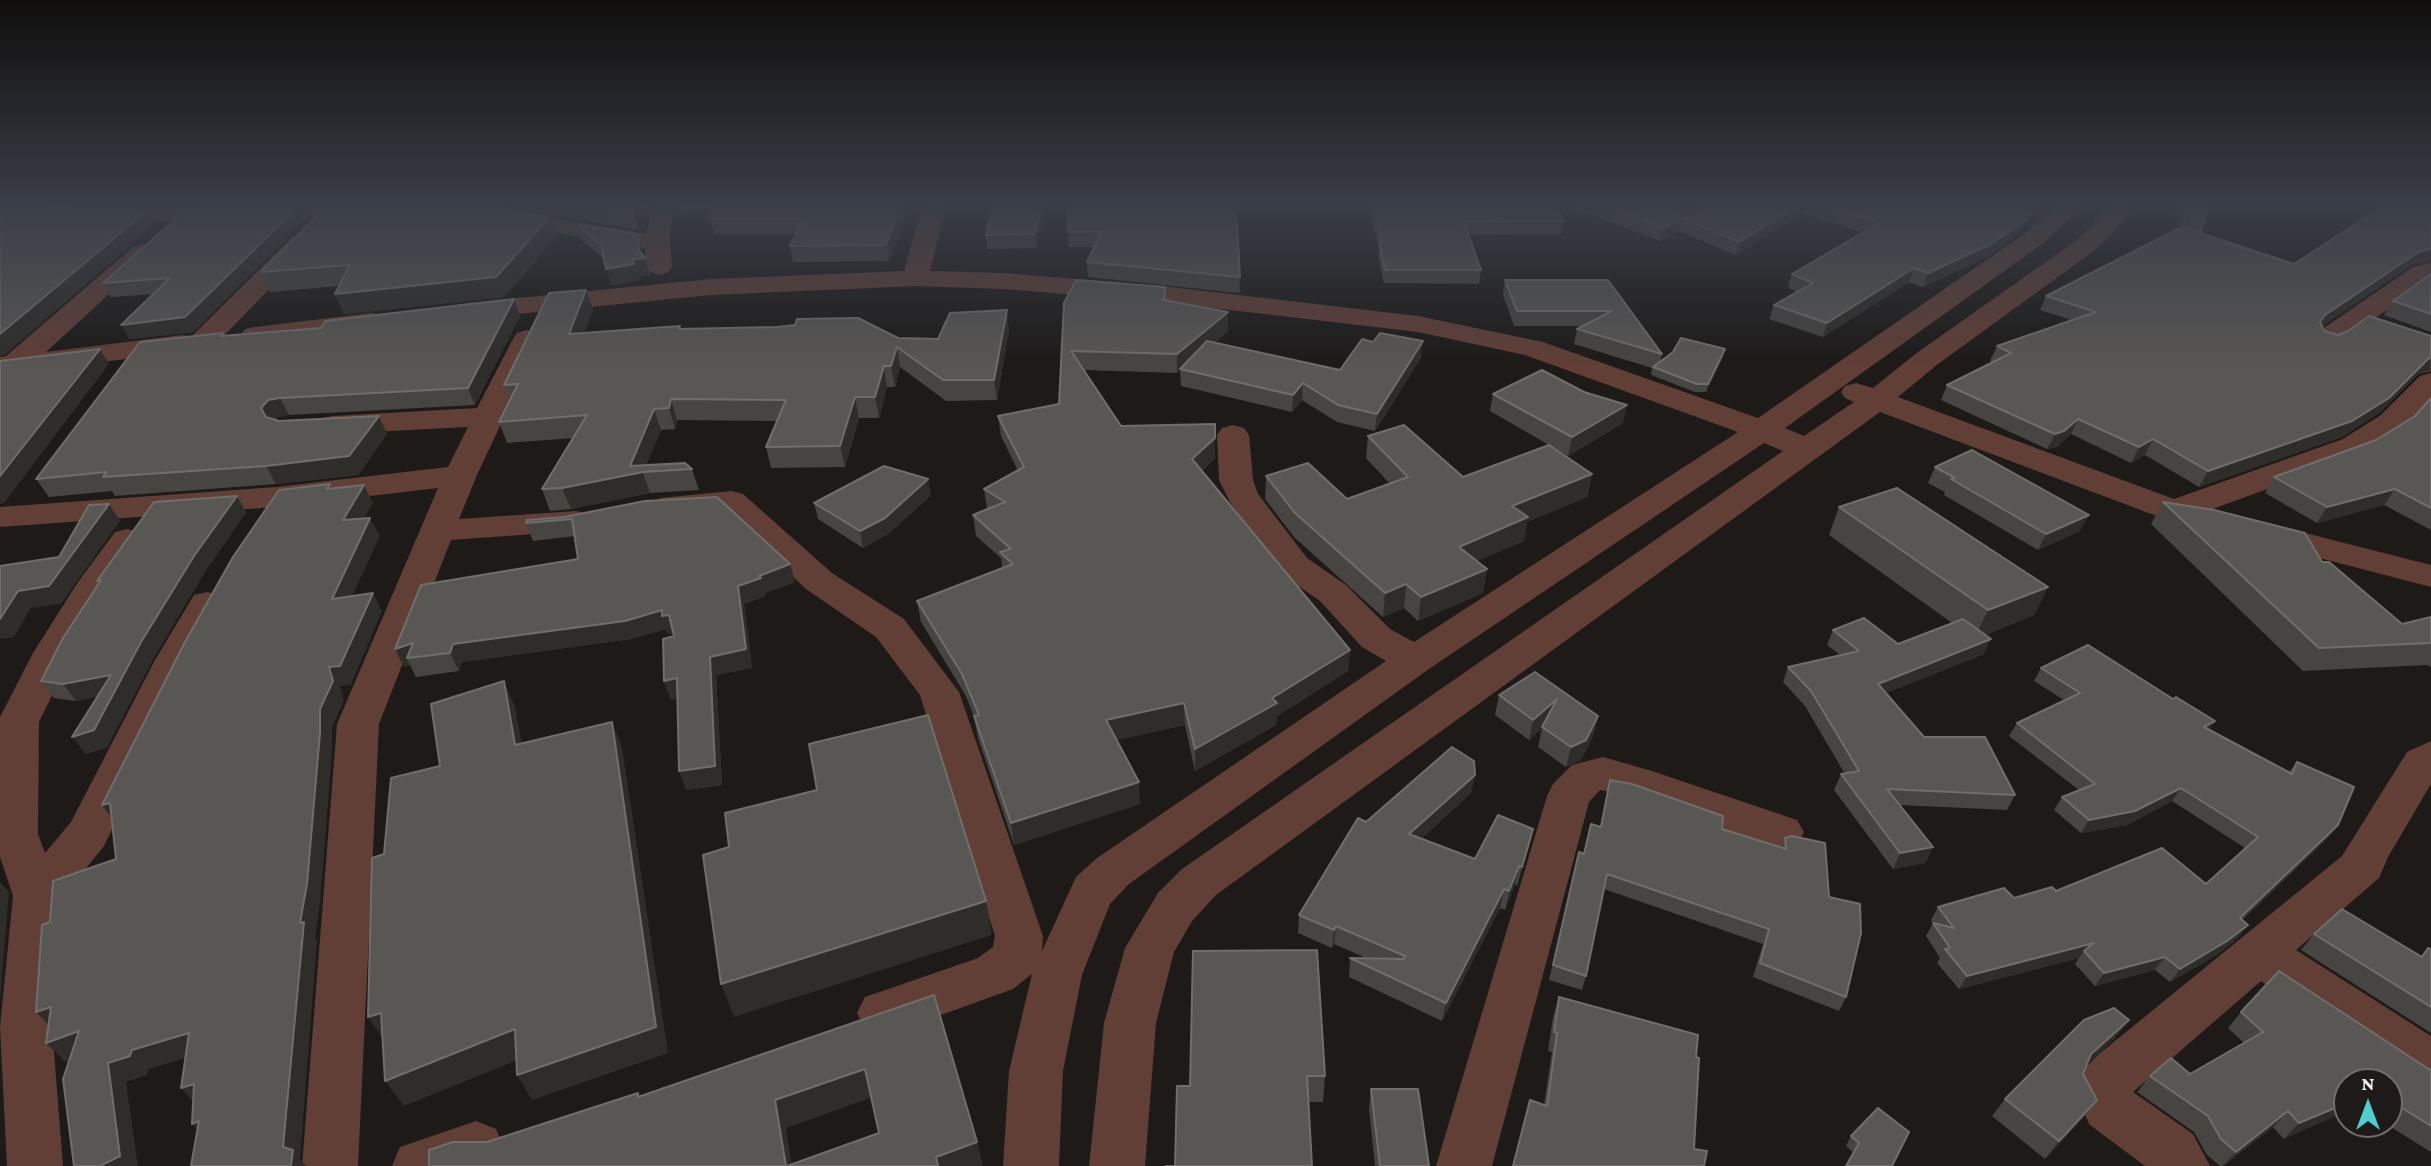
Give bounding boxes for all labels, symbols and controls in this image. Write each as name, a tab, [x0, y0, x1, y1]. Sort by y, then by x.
north arrow	[2333, 1068, 2403, 1138]
text: N	[2362, 1073, 2374, 1094]

